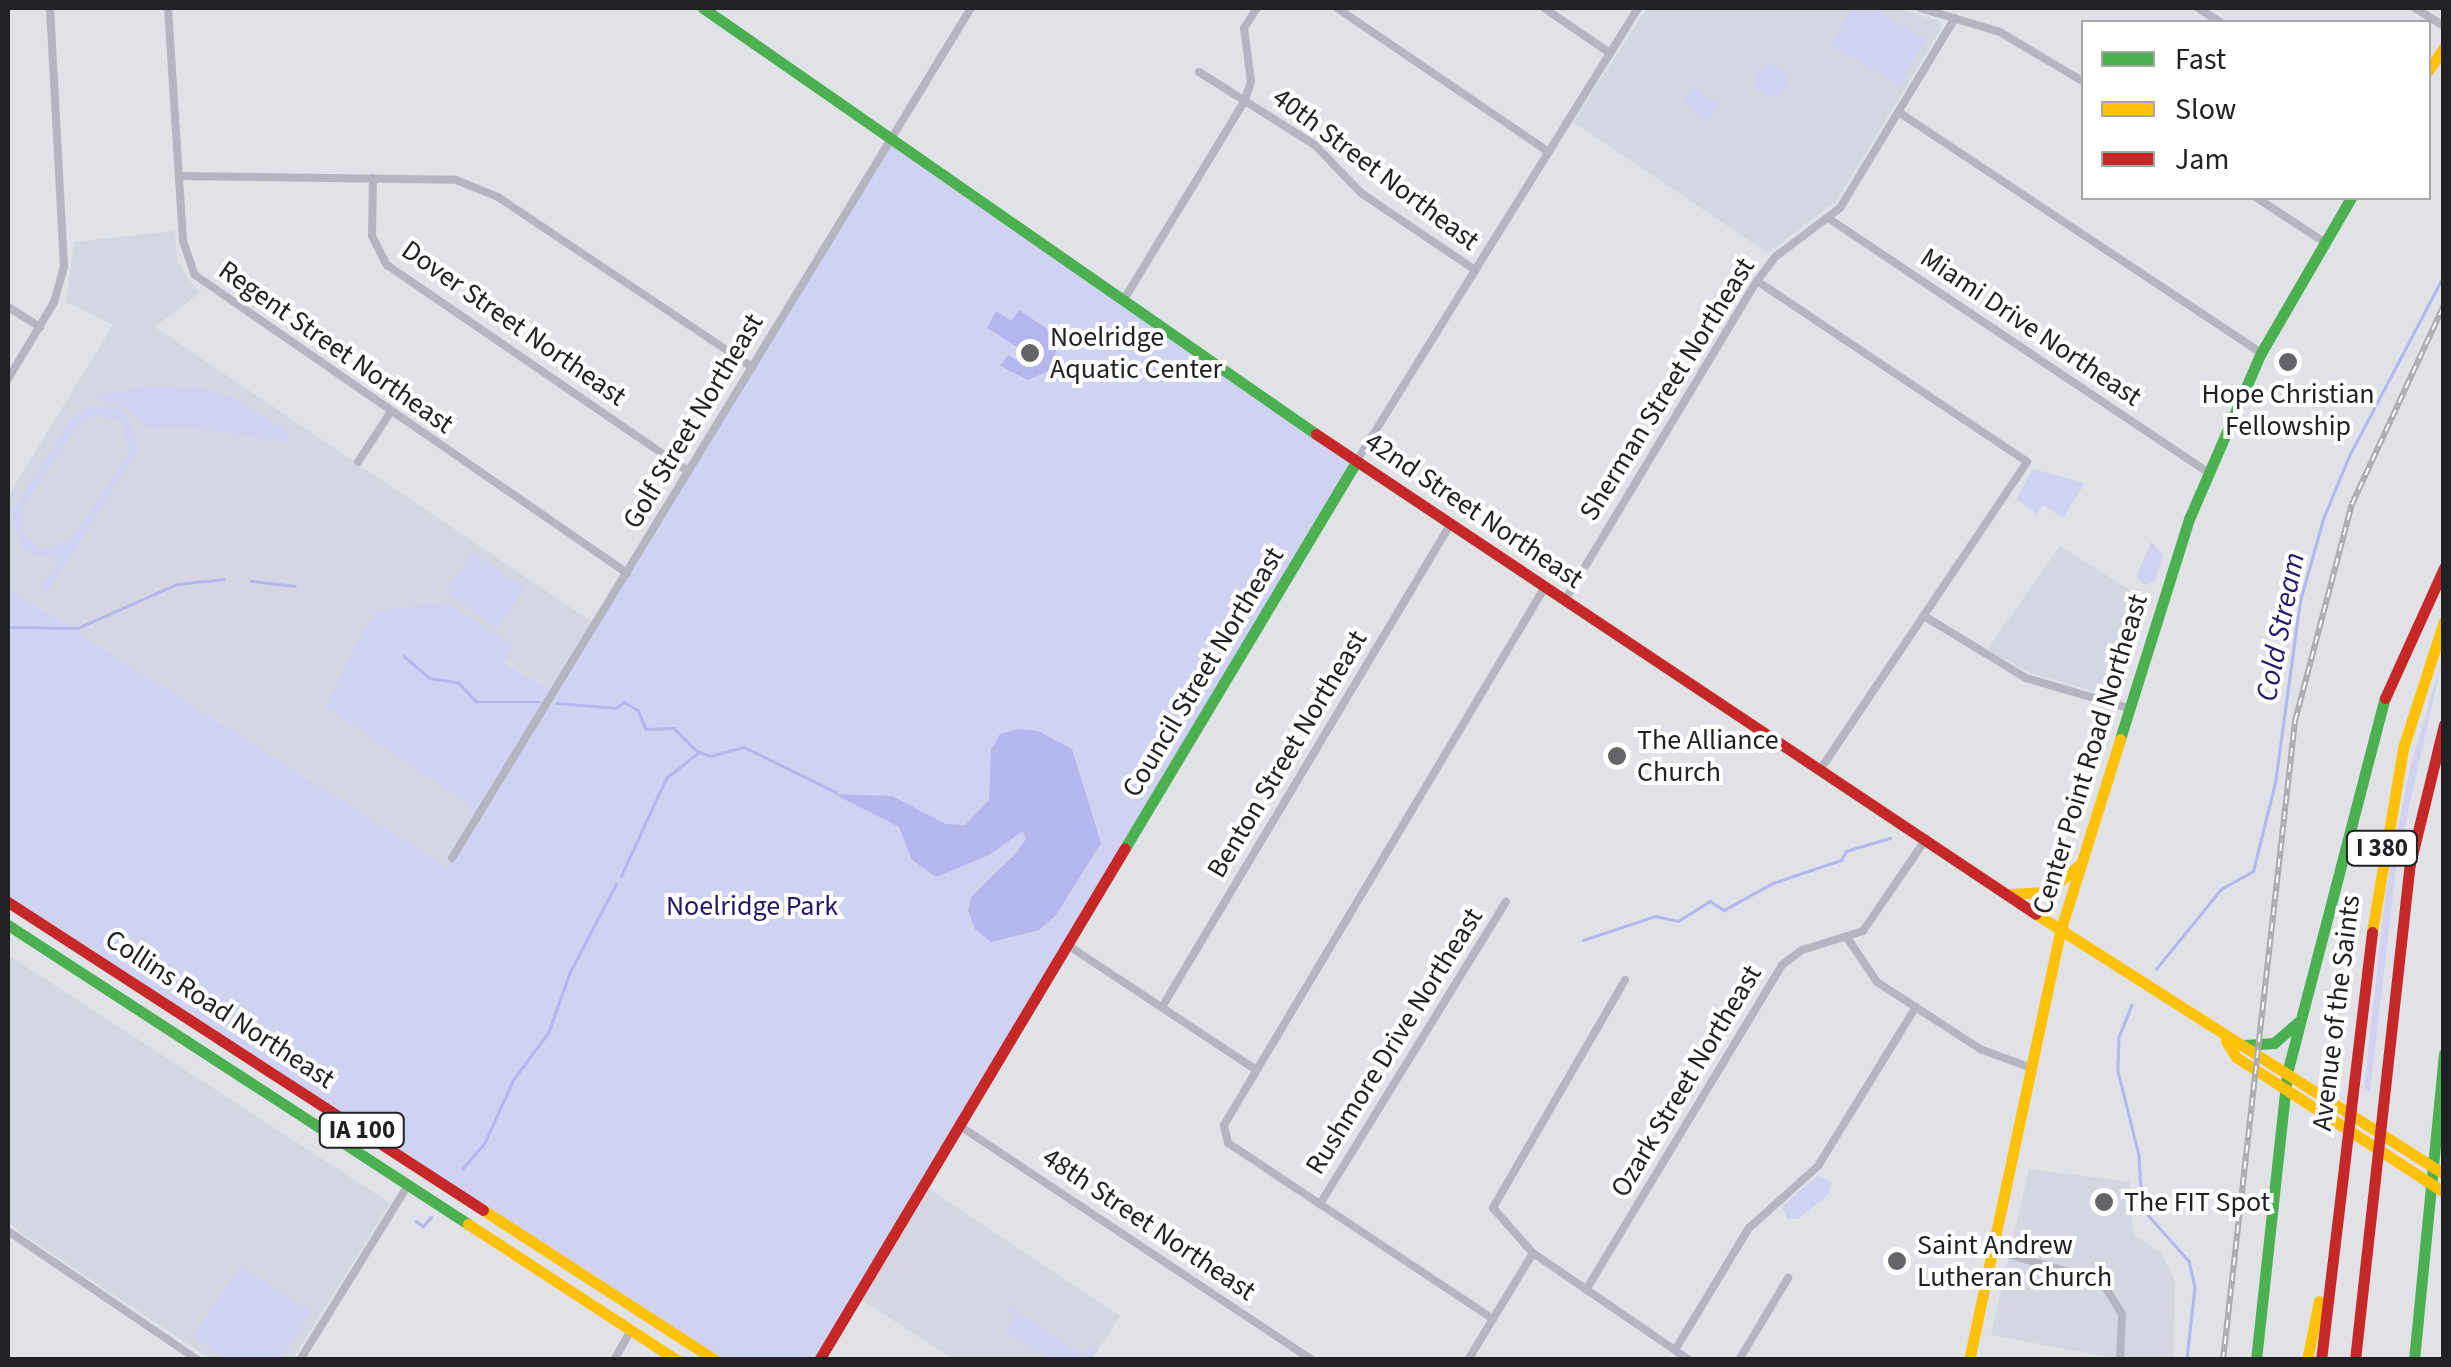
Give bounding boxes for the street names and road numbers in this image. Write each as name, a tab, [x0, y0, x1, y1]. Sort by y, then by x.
street label: 40th Street Northeast	[1266, 80, 1486, 258]
street label: Dover Street Northeast	[395, 233, 633, 413]
street label: Miami Drive Northeast	[1914, 241, 2148, 413]
street label: Sherman Street Northeast	[1572, 251, 1762, 527]
street label: Regent Street Northeast	[212, 253, 460, 441]
street label: Golf Street Northeast	[615, 307, 771, 535]
street label: 42nd Street Northeast	[1358, 424, 1590, 596]
street label: Council Street Northeast	[1115, 541, 1291, 803]
street label: Center Point Road Northeast	[2025, 590, 2155, 918]
street label: Benton Street Northeast	[1200, 624, 1374, 884]
road number: I 380	[2344, 828, 2420, 868]
street label: Avenue of the Saints	[2305, 893, 2367, 1133]
street label: Rushmore Drive Northeast	[1298, 902, 1490, 1180]
street label: Collins Road Northeast	[99, 922, 341, 1096]
street label: Ozark Street Northeast	[1603, 959, 1769, 1203]
road number: IA 100	[317, 1110, 407, 1150]
street label: 48th Street Northeast	[1036, 1140, 1262, 1308]

